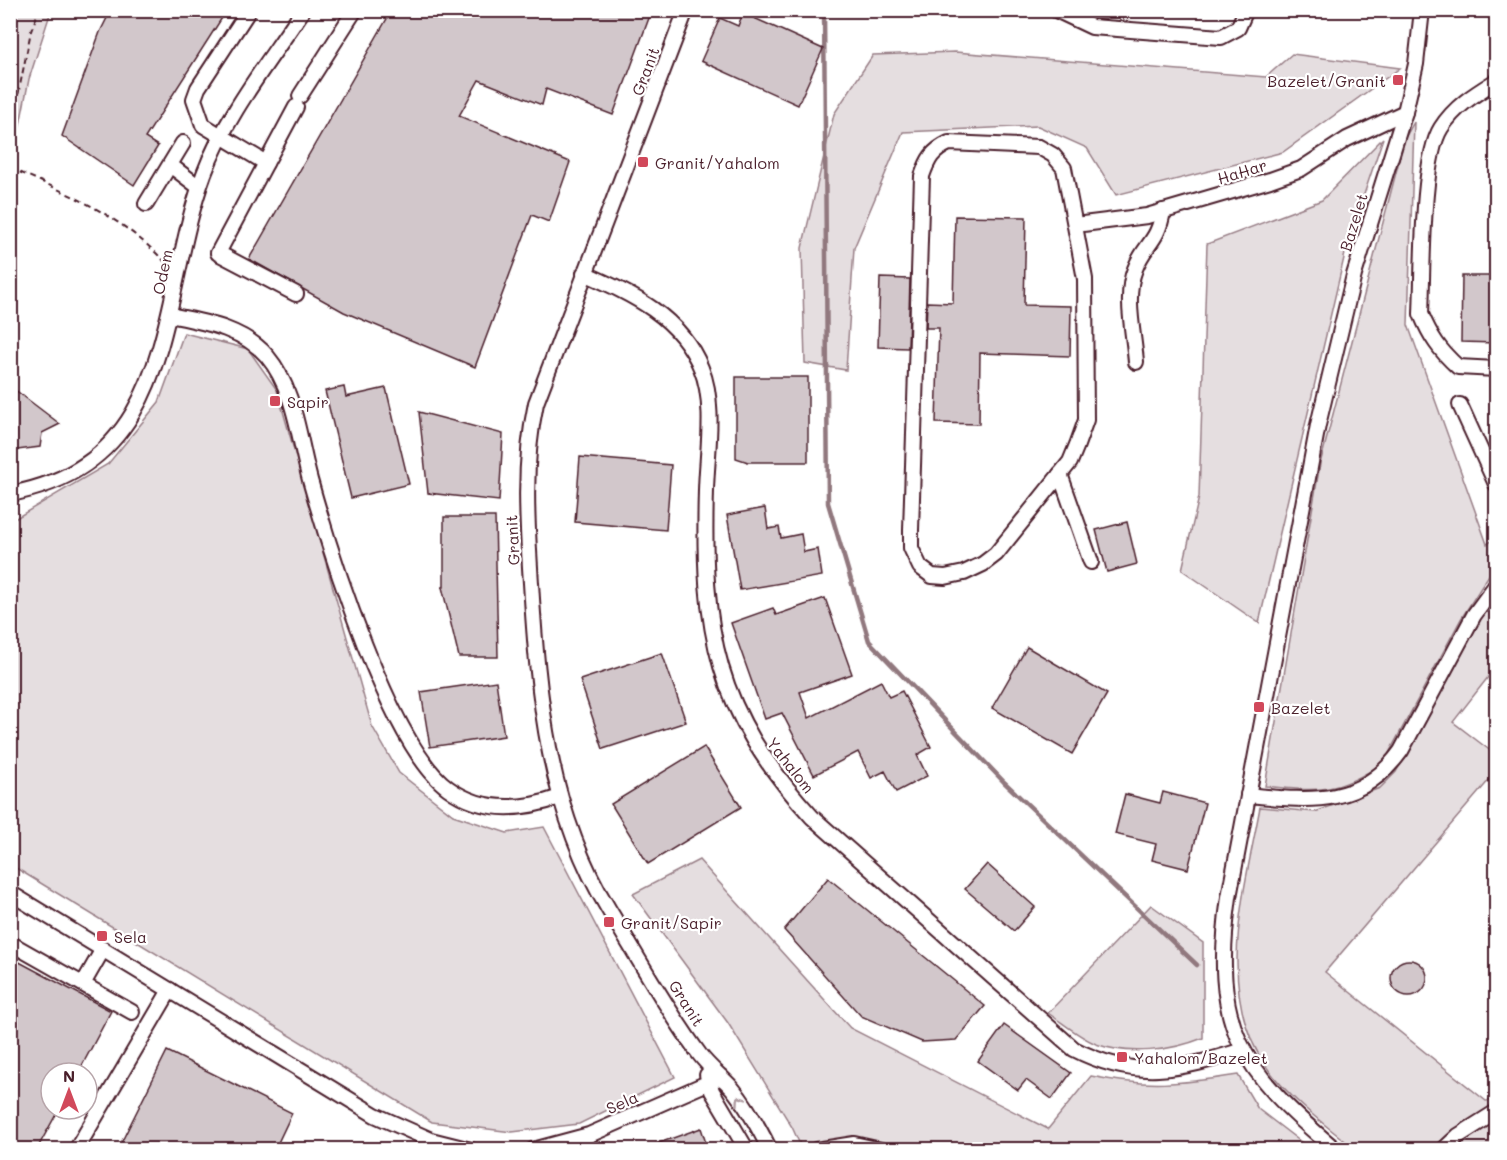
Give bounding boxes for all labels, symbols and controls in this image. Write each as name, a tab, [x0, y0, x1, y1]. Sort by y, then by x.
street label: Granit	[626, 44, 664, 98]
place label: Bazelet/Granit	[1267, 70, 1386, 91]
marker: Bazelet/Granit	[1391, 73, 1405, 87]
place label: Granit/Yahalom	[655, 152, 780, 173]
street label: HaHar	[1215, 154, 1269, 188]
marker: Granit/Yahalom	[636, 155, 650, 169]
street label: Bazelet	[1334, 190, 1372, 254]
street label: Odem	[147, 248, 177, 296]
place label: Sapir	[287, 391, 329, 412]
marker: Sapir	[268, 394, 282, 408]
street label: Granit	[500, 514, 524, 566]
place label: Bazelet	[1271, 697, 1331, 718]
marker: Bazelet	[1252, 700, 1266, 714]
street label: Yahalom	[763, 733, 819, 797]
place label: Granit/Sapir	[621, 912, 722, 933]
marker: Granit/Sapir	[602, 915, 616, 929]
place label: Sela	[114, 926, 147, 947]
marker: Sela	[95, 929, 109, 943]
street label: Granit	[665, 976, 709, 1030]
place label: Yahalom/Bazelet	[1134, 1047, 1268, 1068]
marker: Yahalom/Bazelet	[1115, 1050, 1129, 1064]
north arrow	[39, 1061, 99, 1121]
text: N	[63, 1065, 75, 1086]
street label: Sela	[603, 1086, 641, 1118]
one-way arrow	[736, 1095, 747, 1106]

